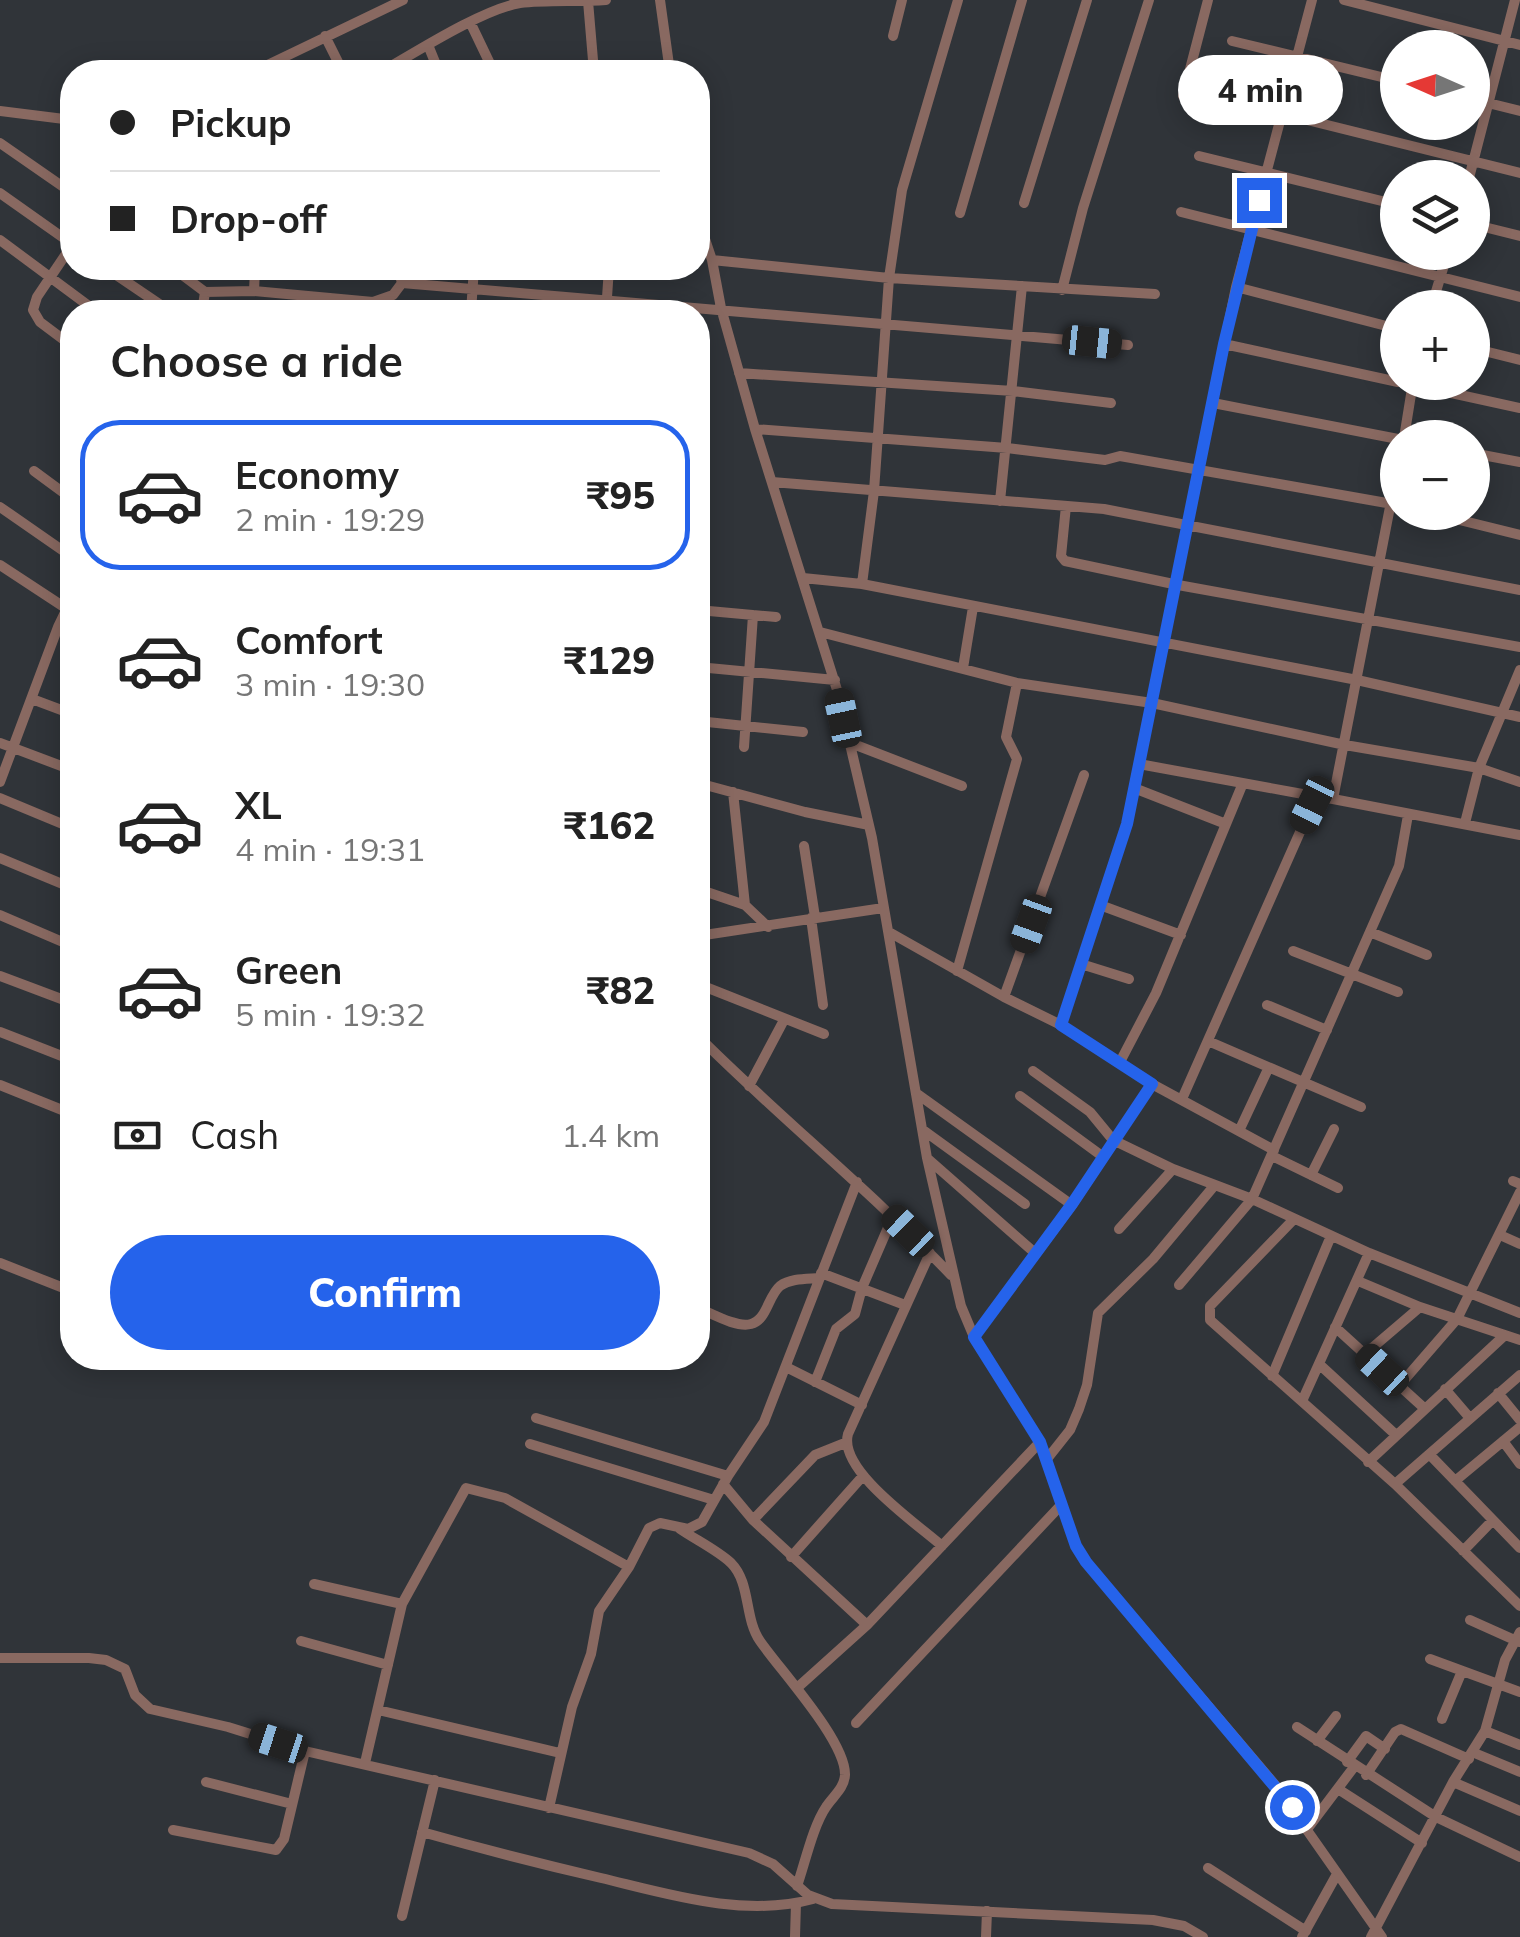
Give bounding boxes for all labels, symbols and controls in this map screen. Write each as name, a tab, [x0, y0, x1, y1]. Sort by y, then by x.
north arrow	[1380, 30, 1490, 140]
map controls	[1380, 30, 1490, 530]
callout: 4 min	[1176, 55, 1342, 125]
text: 4 min	[1218, 70, 1303, 110]
text: Pickup	[170, 99, 292, 147]
button: layers	[1380, 160, 1490, 270]
route end	[1237, 178, 1282, 223]
text: Drop-off	[170, 195, 327, 243]
button: +	[1380, 290, 1490, 400]
car	[1061, 324, 1123, 360]
text: Choose a ride	[110, 332, 403, 388]
button: −	[1380, 420, 1490, 530]
icon: car	[115, 450, 205, 540]
text: Economy	[235, 451, 399, 499]
text: ₹95	[587, 471, 655, 519]
text: 2 min · 19:29	[235, 499, 425, 539]
icon: car	[115, 615, 205, 705]
text: Comfort	[235, 616, 383, 664]
text: ₹129	[564, 636, 655, 684]
text: 3 min · 19:30	[235, 664, 425, 704]
car	[822, 686, 864, 750]
car	[1285, 771, 1339, 839]
icon: car	[115, 780, 205, 870]
text: XL	[235, 781, 282, 829]
text: ₹162	[564, 801, 655, 849]
text: 4 min · 19:31	[235, 829, 425, 869]
car	[1007, 891, 1055, 957]
icon: car	[115, 945, 205, 1035]
text: Green	[235, 946, 342, 994]
text: ₹82	[587, 966, 655, 1014]
text: 5 min · 19:32	[235, 994, 425, 1034]
icon: cash	[110, 1108, 165, 1163]
text: Cash	[190, 1111, 279, 1159]
text: 1.4 km	[561, 1115, 660, 1155]
car	[876, 1199, 940, 1263]
button: Confirm	[110, 1235, 660, 1350]
car	[1350, 1339, 1414, 1401]
car	[245, 1719, 311, 1767]
route start	[1270, 1785, 1315, 1830]

